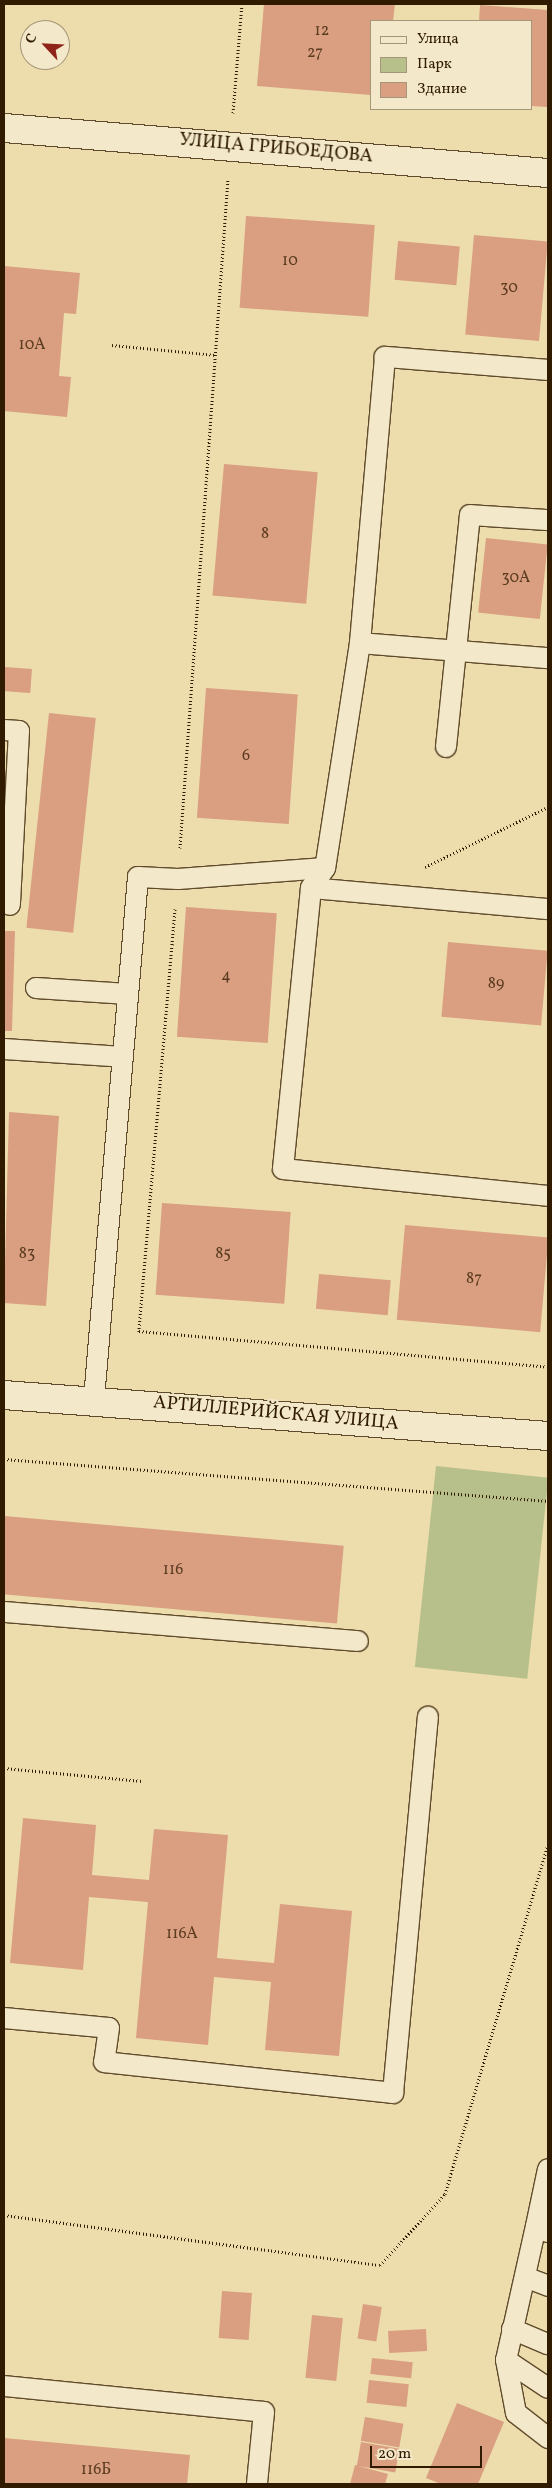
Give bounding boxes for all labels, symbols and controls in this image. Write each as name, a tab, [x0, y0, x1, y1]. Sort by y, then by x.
north arrow	[20, 20, 70, 70]
legend	[370, 20, 532, 110]
house number: 12	[315, 21, 329, 41]
text: Улица	[417, 29, 459, 50]
text: С	[21, 31, 42, 47]
house number: 27	[307, 43, 323, 63]
text: Парк	[417, 54, 452, 75]
text: Здание	[417, 79, 467, 100]
street label: УЛИЦА ГРИБОЕДОВА	[178, 129, 374, 169]
house number: 10	[282, 251, 298, 271]
house number: 30	[500, 278, 518, 298]
house number: 10А	[18, 335, 46, 355]
house number: 8	[261, 524, 269, 544]
house number: 30А	[502, 568, 530, 588]
house number: 6	[242, 746, 250, 766]
house number: 4	[221, 966, 231, 986]
house number: 89	[488, 974, 504, 994]
house number: 83	[19, 1244, 35, 1264]
house number: 85	[215, 1244, 231, 1264]
house number: 87	[466, 1269, 482, 1289]
street label: АРТИЛЛЕРИЙСКАЯ УЛИЦА	[152, 1392, 400, 1436]
house number: 116	[163, 1560, 183, 1580]
house number: 116А	[166, 1924, 198, 1944]
scale bar	[372, 2436, 484, 2468]
text: 20 m	[378, 2444, 411, 2465]
house number: 116Б	[81, 2460, 111, 2480]

